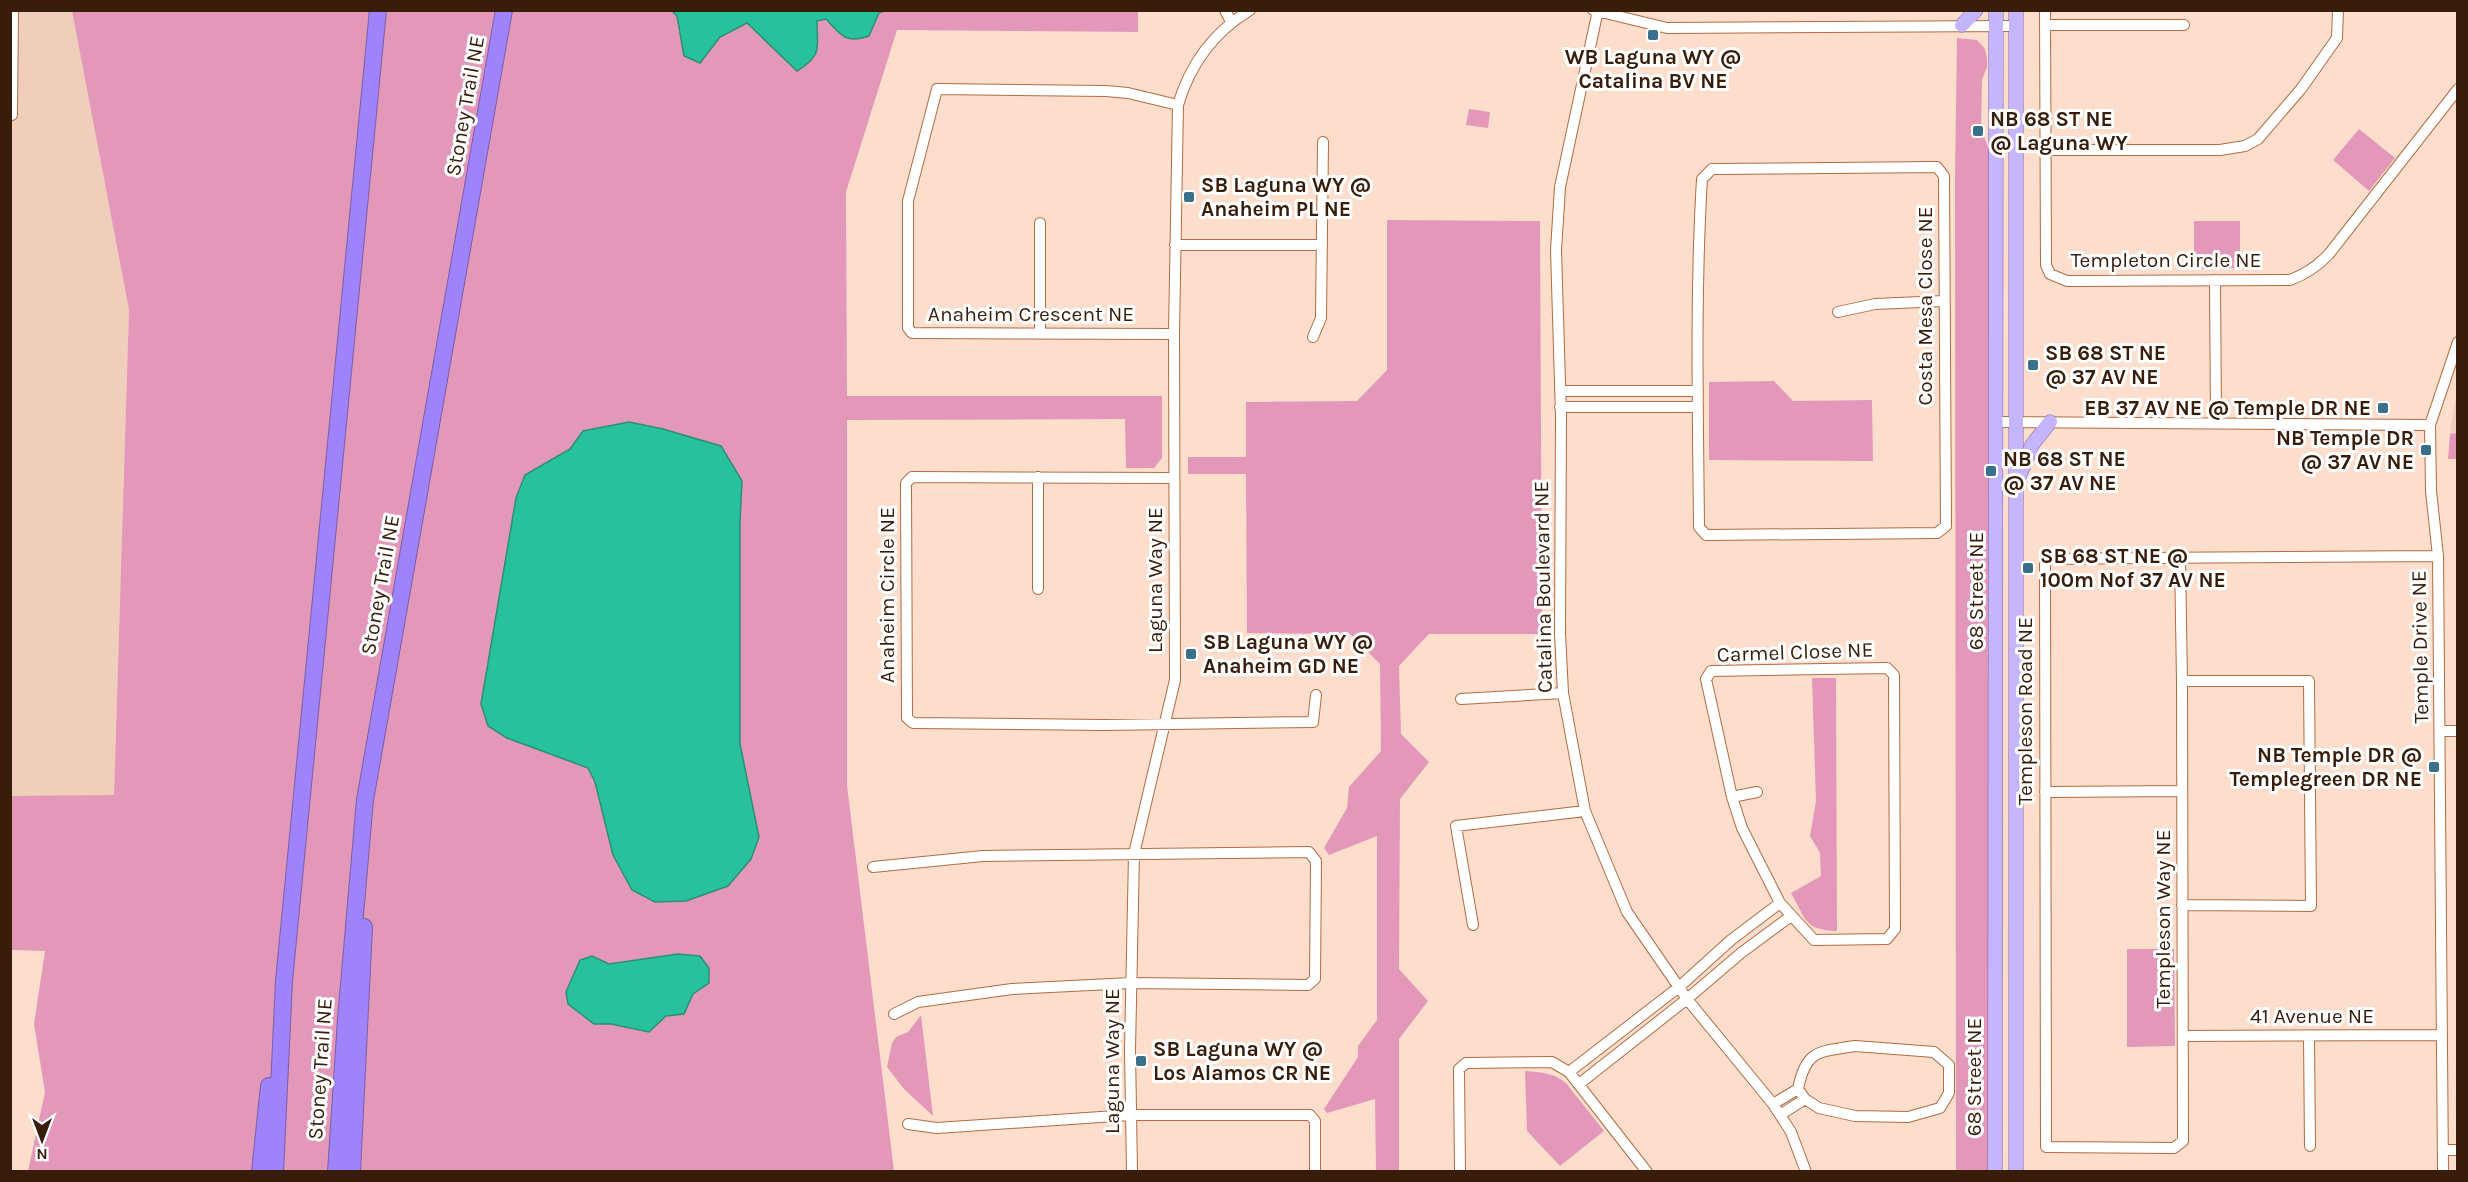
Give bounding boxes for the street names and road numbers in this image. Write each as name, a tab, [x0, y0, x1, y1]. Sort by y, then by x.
street label: Stoney Trail NE	[441, 34, 489, 178]
street label: Costa Mesa Close NE	[1913, 206, 1937, 406]
street label: Templeton Circle NE	[2071, 248, 2261, 272]
street label: Anaheim Crescent NE	[928, 302, 1134, 326]
street label: Catalina Boulevard NE	[1529, 481, 1557, 693]
street label: Anaheim Circle NE	[875, 507, 899, 683]
street label: Laguna Way NE	[1143, 507, 1167, 653]
street label: Stoney Trail NE	[356, 513, 404, 657]
street label: 68 Street NE	[1964, 532, 1988, 650]
street label: Temple Drive NE	[2407, 570, 2433, 724]
street label: Templeson Road NE	[2013, 617, 2037, 805]
street label: Carmel Close NE	[1716, 637, 1874, 667]
street label: Templeson Way NE	[2151, 829, 2175, 1009]
street label: Laguna Way NE	[1100, 988, 1124, 1134]
street label: Stoney Trail NE	[303, 997, 337, 1141]
street label: 41 Avenue NE	[2250, 1004, 2374, 1028]
street label: 68 Street NE	[1962, 1018, 1986, 1136]

